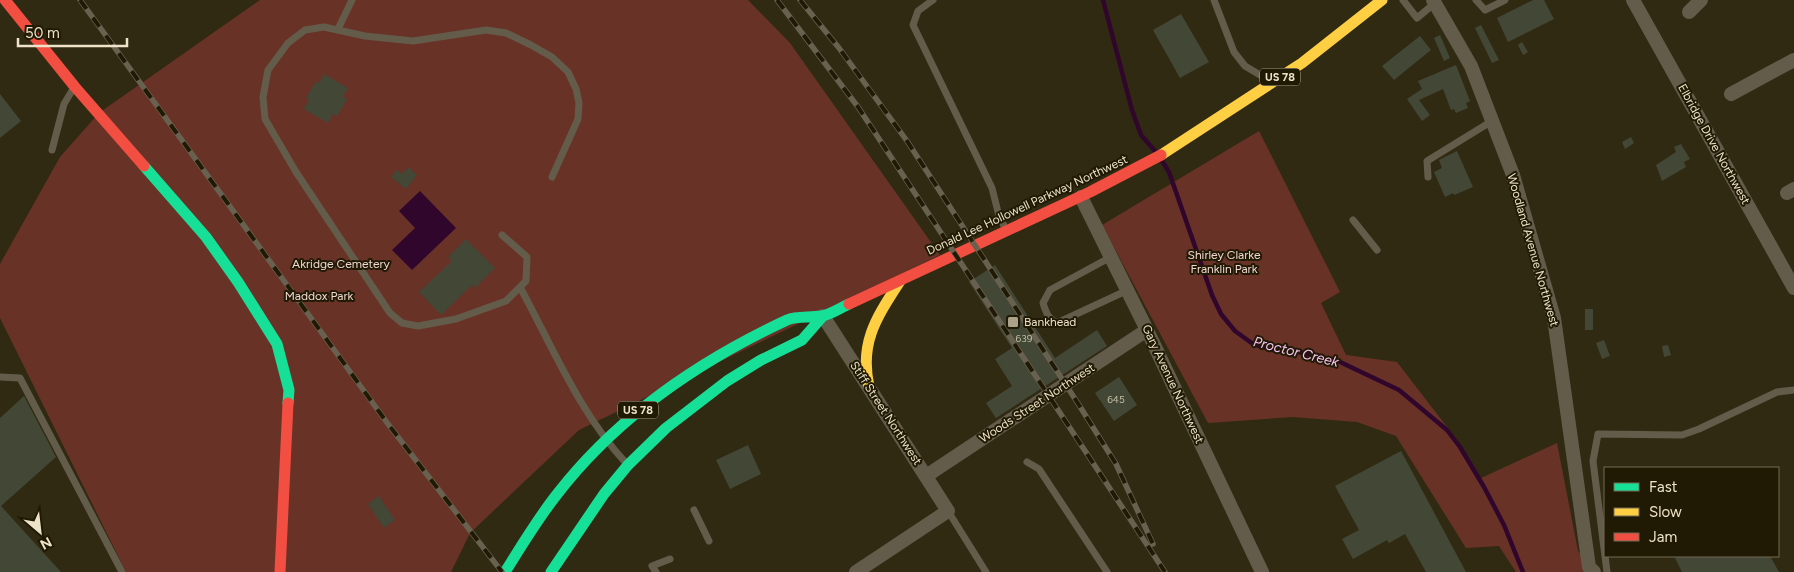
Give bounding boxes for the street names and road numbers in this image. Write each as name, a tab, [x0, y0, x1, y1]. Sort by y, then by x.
road number: US 78	[1260, 68, 1300, 86]
street label: Elbridge Drive Northwest	[1675, 81, 1753, 207]
street label: Donald Lee Hollowell Parkway Northwest	[924, 152, 1130, 258]
street label: Woodland Avenue Northwest	[1504, 172, 1562, 328]
street label: Gary Avenue Northwest	[1139, 322, 1207, 446]
street label: Stiff Street Northwest	[847, 359, 925, 468]
street label: Woods Street Northwest	[977, 360, 1098, 445]
road number: US 78	[618, 402, 658, 418]

